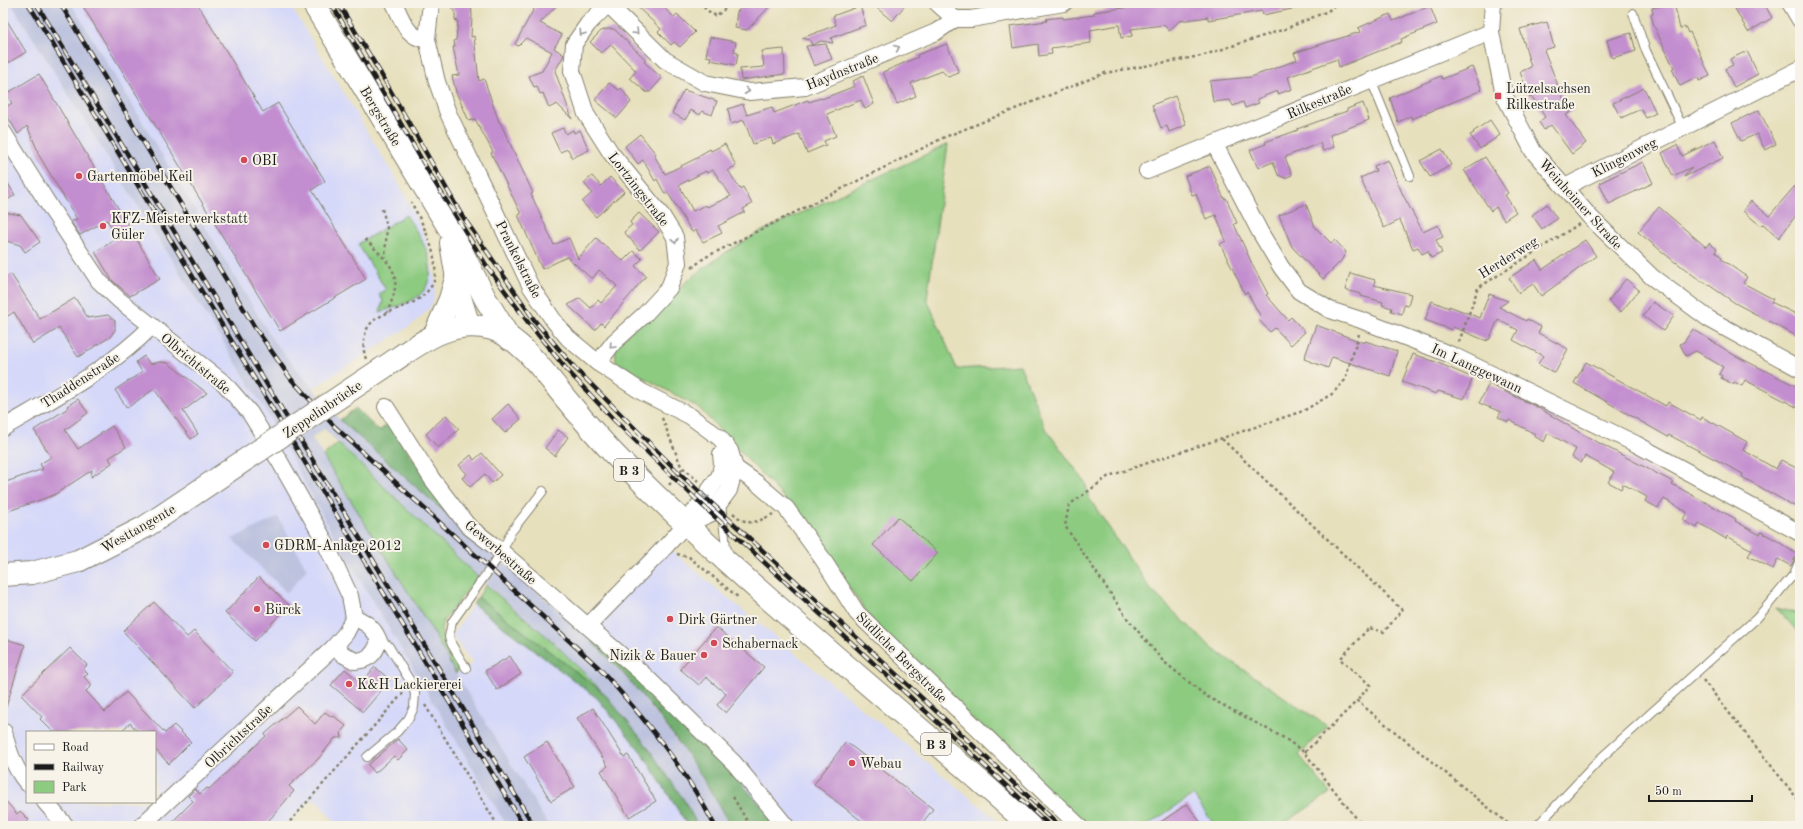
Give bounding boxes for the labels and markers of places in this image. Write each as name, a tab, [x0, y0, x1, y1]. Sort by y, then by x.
place label: Lützelsachsen Rilkestraße	[1506, 82, 1591, 112]
marker: Lützelsachsen Rilkestraße	[1493, 91, 1503, 101]
place label: OBI	[252, 154, 277, 168]
marker: OBI	[239, 155, 249, 165]
place label: Gartenmöbel Keil	[87, 170, 193, 184]
marker: Gartenmöbel Keil	[74, 171, 84, 181]
place label: KFZ-Meisterwerkstatt Güler	[111, 212, 248, 242]
marker: KFZ-Meisterwerkstatt Güler	[98, 221, 108, 231]
place label: GDRM-Anlage 2012	[274, 539, 401, 553]
marker: GDRM-Anlage 2012	[261, 540, 271, 550]
place label: Bürck	[265, 603, 301, 617]
marker: Bürck	[252, 604, 262, 614]
place label: Dirk Gärtner	[678, 613, 757, 627]
marker: Dirk Gärtner	[665, 614, 675, 624]
place label: Schabernack	[722, 637, 799, 651]
marker: Schabernack	[709, 638, 719, 648]
place label: Nizik & Bauer	[609, 649, 696, 663]
marker: Nizik & Bauer	[699, 650, 709, 660]
place label: K&H Lackiererei	[357, 678, 462, 692]
marker: K&H Lackiererei	[344, 679, 354, 689]
place label: Webau	[860, 757, 902, 771]
marker: Webau	[847, 758, 857, 768]

